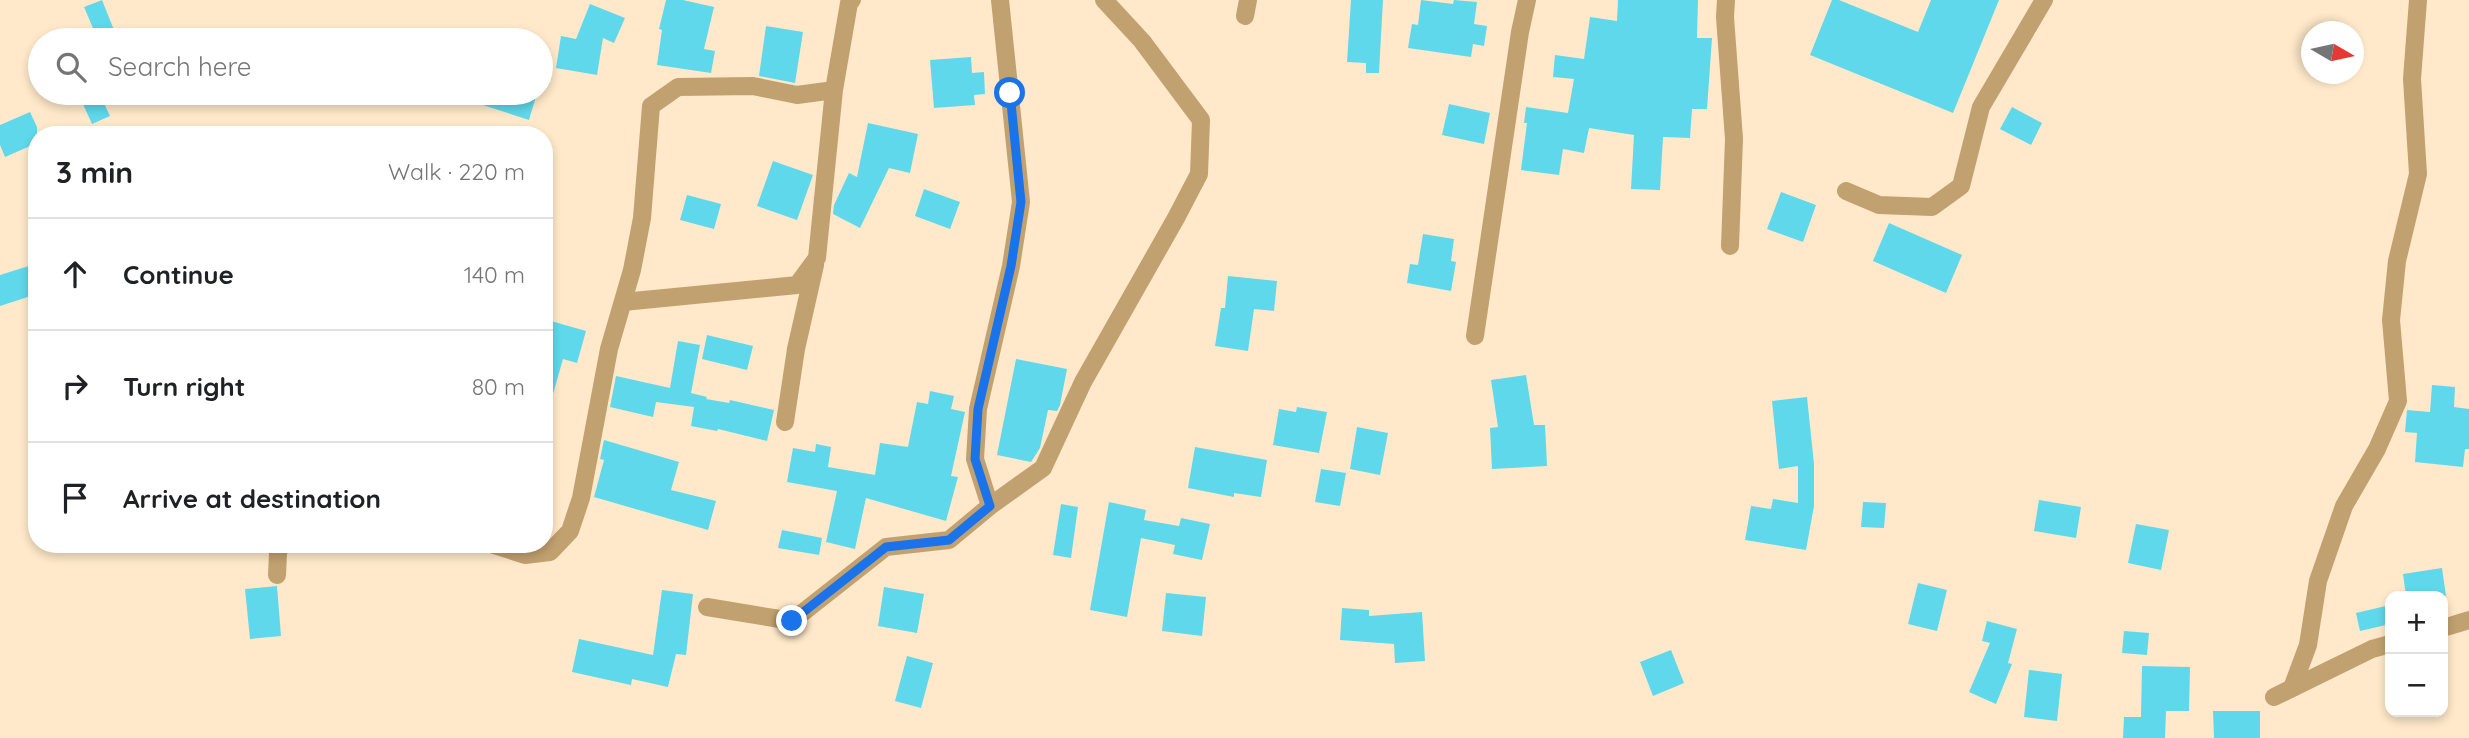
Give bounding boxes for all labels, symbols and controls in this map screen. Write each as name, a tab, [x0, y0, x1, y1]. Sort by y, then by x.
north arrow	[2301, 21, 2364, 84]
search box	[28, 28, 553, 105]
icon: search	[52, 48, 90, 86]
text: Search here	[108, 50, 252, 83]
route start	[994, 77, 1025, 108]
text: 3 min	[56, 153, 133, 191]
text: Walk · 220 m	[388, 157, 525, 186]
icon: ahead	[56, 255, 94, 293]
text: Continue	[123, 258, 234, 291]
text: 140 m	[464, 260, 525, 289]
icon: right	[56, 367, 94, 405]
text: Turn right	[123, 370, 245, 403]
text: 80 m	[472, 372, 525, 401]
icon: arrive	[56, 479, 94, 517]
text: Arrive at destination	[123, 482, 381, 515]
map controls	[2385, 591, 2448, 717]
button: +	[2385, 591, 2448, 654]
route end	[776, 605, 807, 636]
button: −	[2385, 654, 2448, 717]

